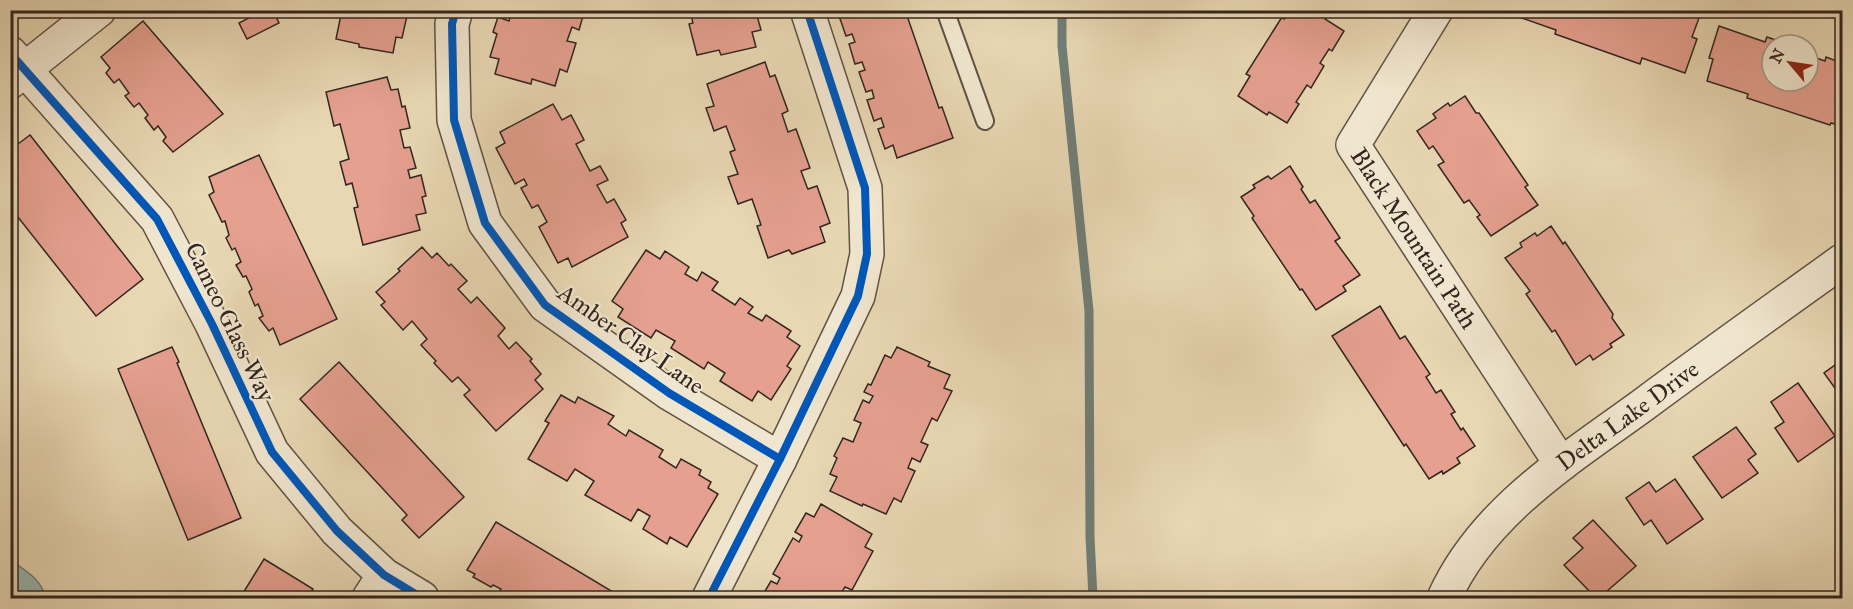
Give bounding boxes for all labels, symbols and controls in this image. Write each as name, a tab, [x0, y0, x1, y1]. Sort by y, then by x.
north arrow	[1760, 33, 1820, 93]
text: N	[1766, 45, 1789, 67]
street label: Black Mountain Path	[1344, 142, 1484, 335]
street label: Cameo Glass Way	[178, 237, 282, 407]
street label: Amber Clay Lane	[551, 277, 710, 401]
street label: Delta Lake Drive	[1551, 354, 1705, 477]

